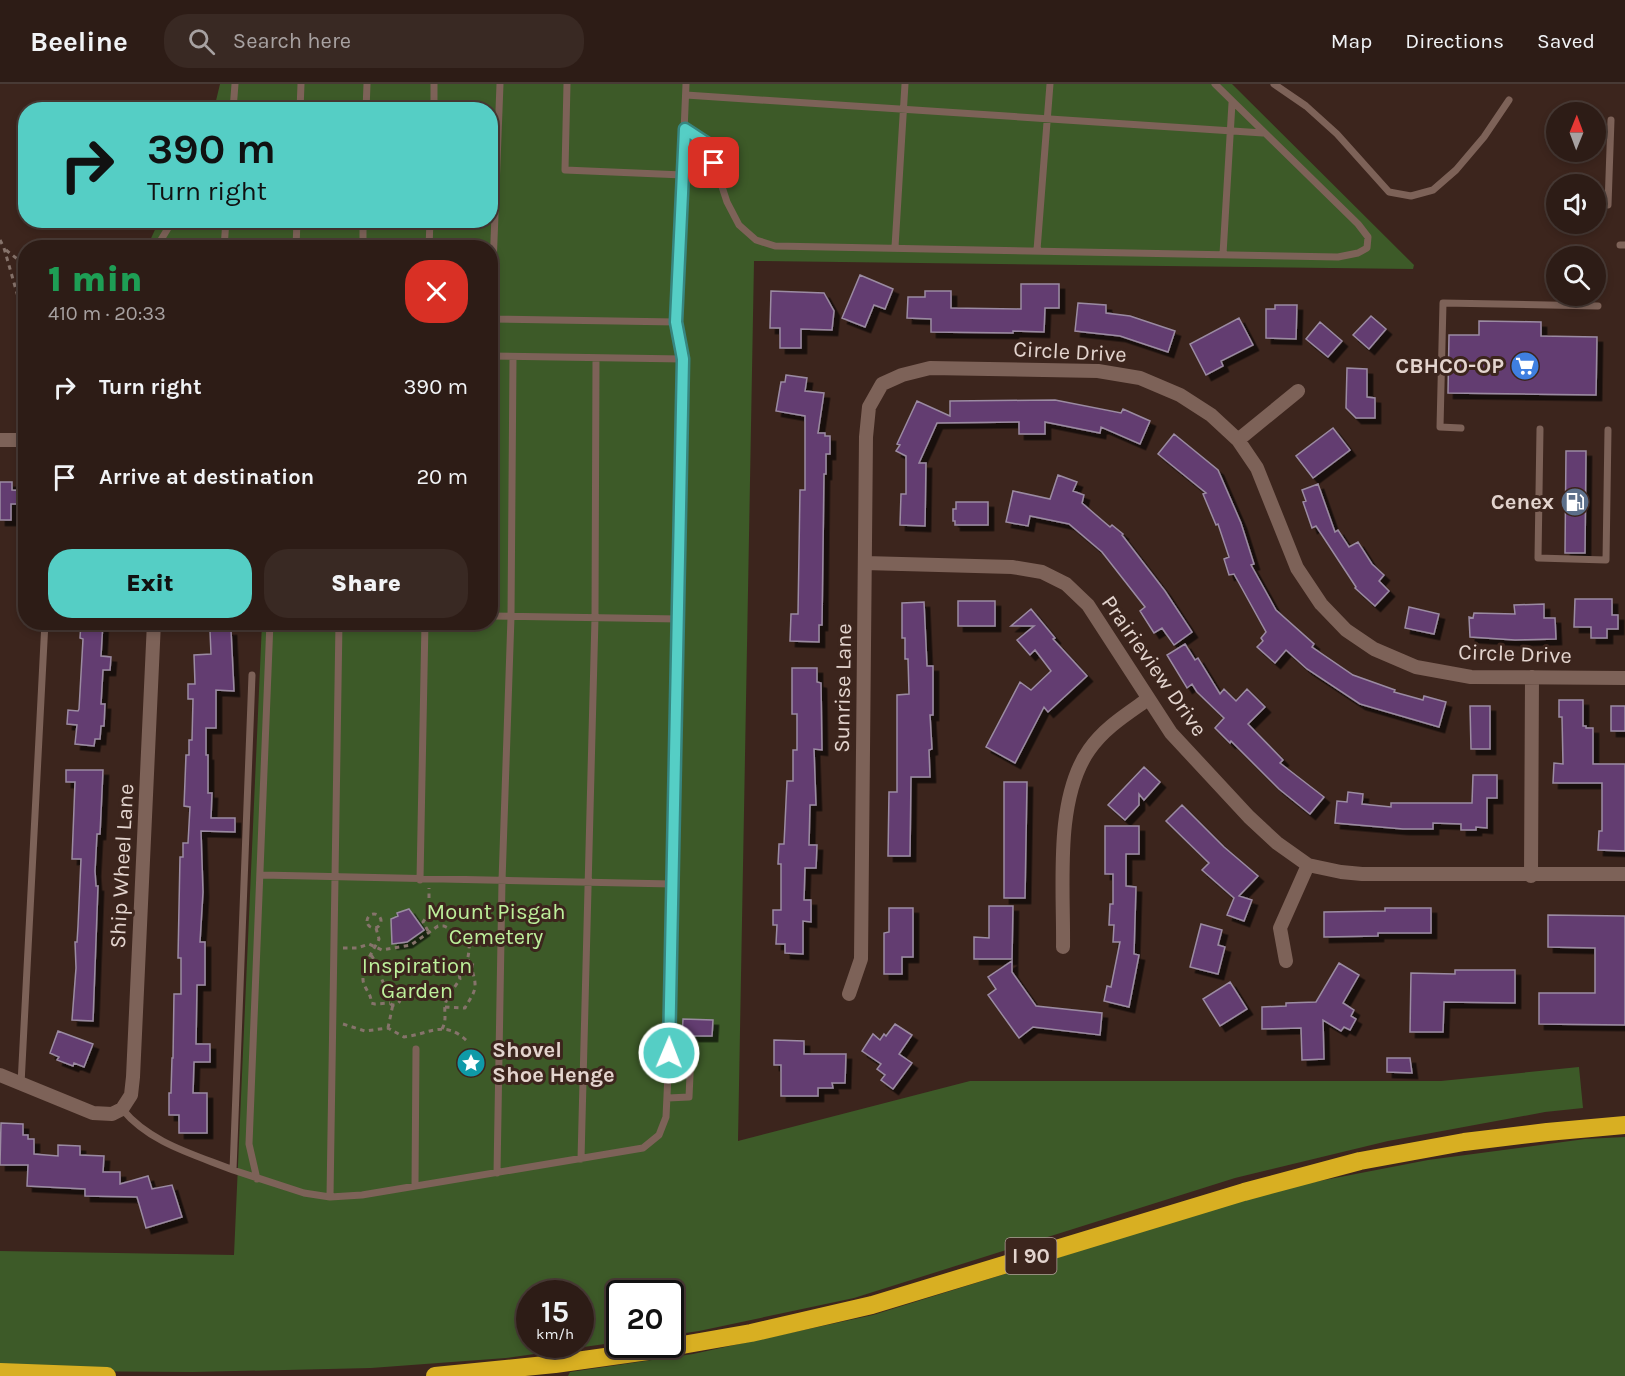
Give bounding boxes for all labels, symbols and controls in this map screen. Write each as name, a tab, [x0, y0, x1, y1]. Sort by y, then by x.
search box	[164, 14, 584, 68]
text: Beeline	[30, 25, 128, 58]
icon: search	[185, 25, 218, 58]
text: Search here	[233, 28, 351, 54]
text: Map	[1331, 29, 1372, 53]
text: Directions	[1405, 29, 1504, 53]
text: Saved	[1537, 29, 1595, 53]
north arrow	[1546, 102, 1606, 162]
map controls	[1546, 102, 1606, 306]
text: 390 m	[147, 124, 276, 174]
icon: right	[48, 126, 126, 204]
pin	[688, 137, 739, 188]
icon: arrive	[697, 146, 730, 179]
button: sound	[1546, 174, 1606, 234]
text: Turn right	[147, 175, 267, 207]
button: search	[1546, 246, 1606, 306]
text: 1 min	[48, 258, 142, 300]
button: close	[405, 260, 468, 323]
text: 410 m · 20:33	[48, 302, 166, 325]
street label: Circle Drive	[1013, 336, 1127, 368]
supermarket icon: CBHCO-OP	[1509, 350, 1541, 382]
place label: CBHCO-OP	[1395, 353, 1504, 379]
icon: right	[48, 371, 81, 404]
text: Turn right	[99, 374, 202, 400]
text: 390 m	[403, 374, 468, 400]
icon: arrive	[48, 461, 81, 494]
text: Arrive at destination	[99, 464, 314, 490]
text: 20 m	[416, 464, 468, 490]
fuel station icon: Cenex	[1559, 486, 1591, 518]
place label: Cenex	[1491, 489, 1554, 515]
button: Exit	[48, 549, 252, 618]
button: Share	[264, 549, 468, 618]
street label: Prairieview Drive	[1096, 591, 1212, 741]
street label: Sunrise Lane	[829, 623, 857, 753]
street label: Circle Drive	[1458, 639, 1572, 669]
street label: Ship Wheel Lane	[105, 783, 139, 949]
park label: Mount Pisgah Cemetery	[427, 899, 565, 950]
park label: Inspiration Garden	[362, 953, 472, 1004]
position arrow	[637, 1021, 701, 1085]
place label: Shovel Shoe Henge	[492, 1037, 615, 1088]
place icon: Shovel Shoe Henge	[455, 1047, 487, 1079]
road number: I 90	[1006, 1238, 1056, 1274]
speed limit sign: 20	[606, 1280, 684, 1358]
text: 15	[541, 1294, 569, 1330]
text: km/h	[536, 1325, 574, 1343]

